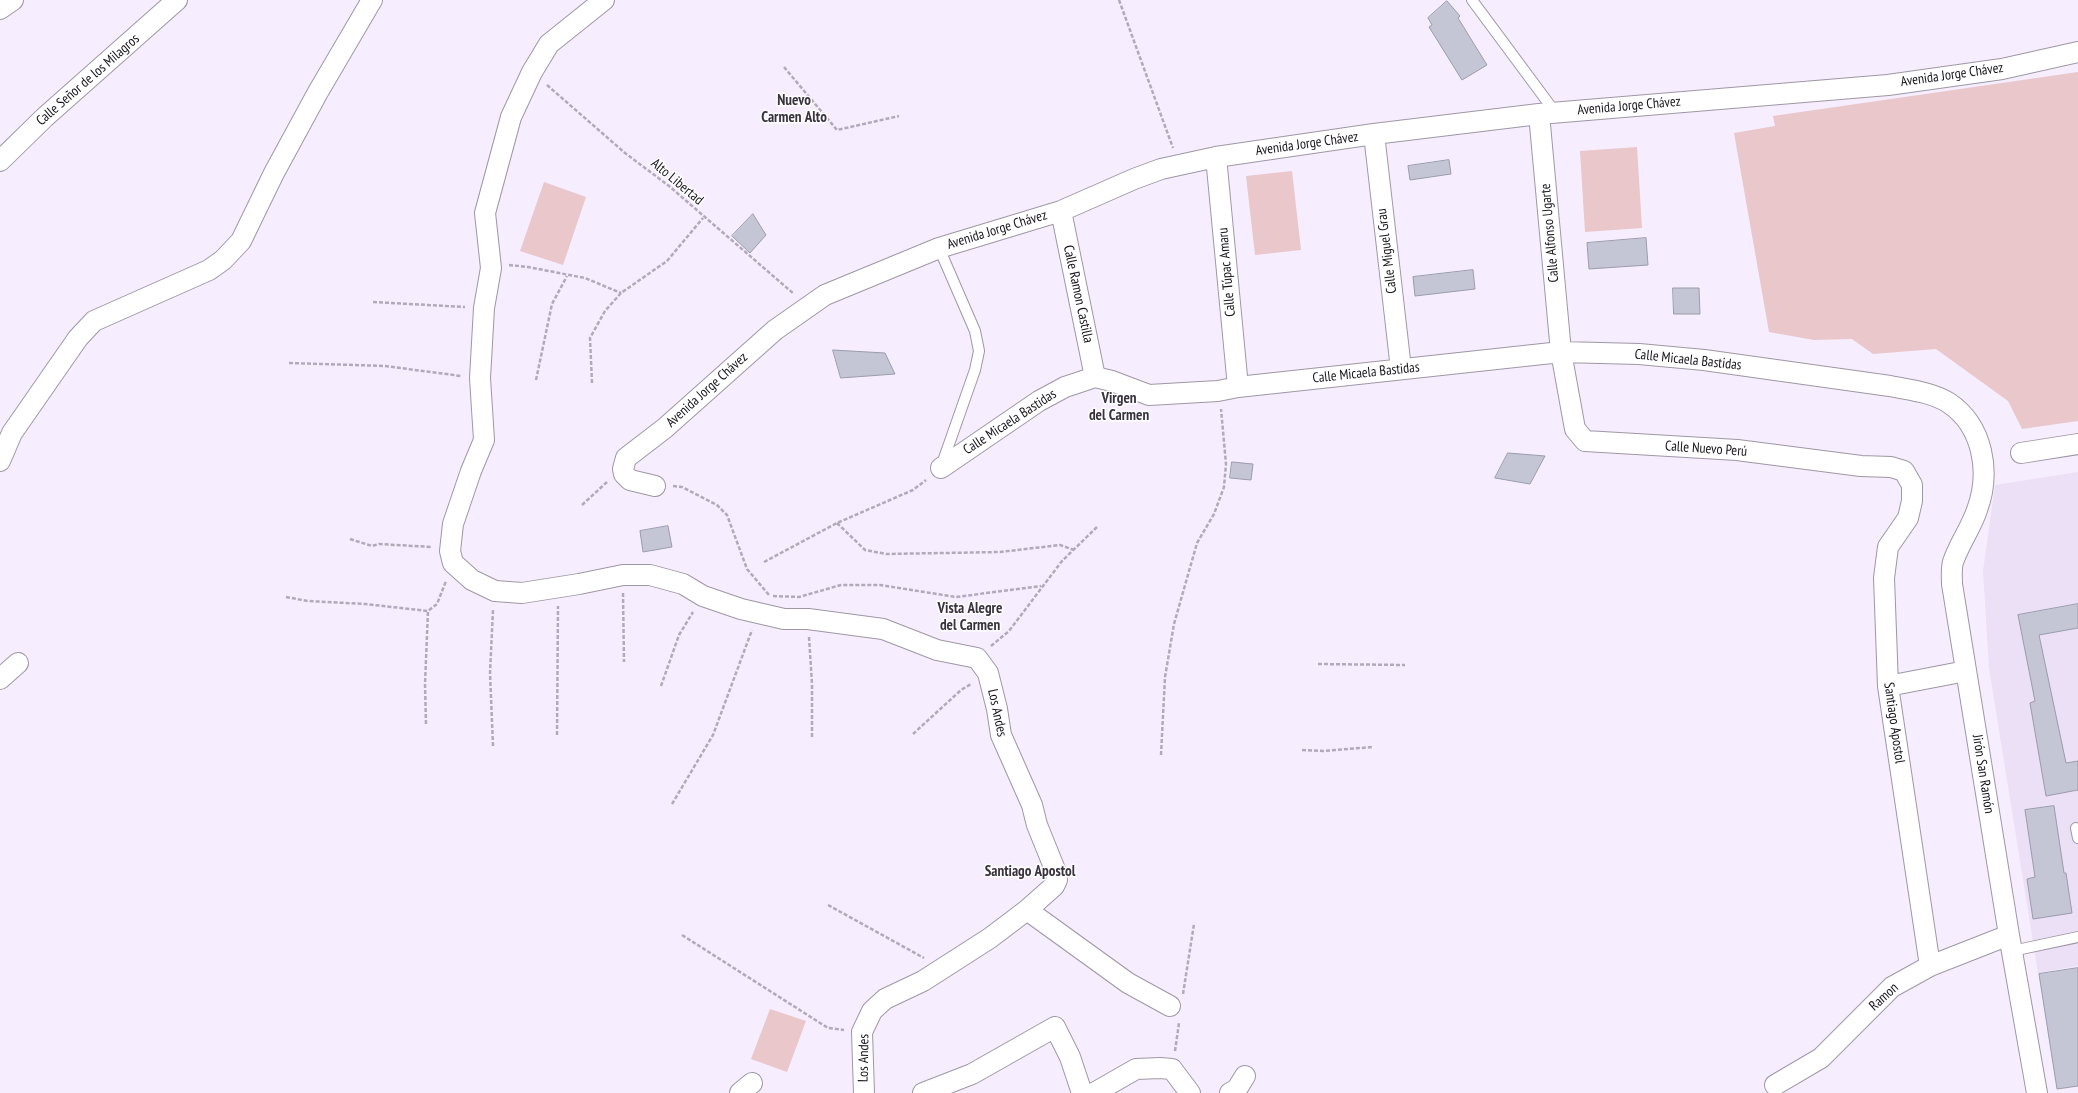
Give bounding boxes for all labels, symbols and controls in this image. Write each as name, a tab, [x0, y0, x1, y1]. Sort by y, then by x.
street label: Calle Señor de los Milagros	[33, 31, 143, 129]
street label: Avenida Jorge Chávez	[1900, 59, 2004, 91]
district label: Nuevo Carmen Alto	[761, 92, 827, 127]
street label: Avenida Jorge Chávez	[1577, 93, 1681, 119]
street label: Avenida Jorge Chávez	[1255, 128, 1359, 160]
street label: Alto Libertad	[647, 155, 707, 209]
street label: Calle Alfonso Ugarte	[1537, 183, 1563, 283]
street label: Avenida Jorge Chávez	[945, 207, 1049, 253]
street label: Calle Miguel Grau	[1373, 207, 1401, 295]
street label: Calle Túpac Amaru	[1215, 227, 1239, 317]
street label: Calle Ramon Castilla	[1059, 244, 1097, 344]
street label: Calle Micaela Bastidas	[1634, 346, 1742, 374]
street label: Avenida Jorge Chávez	[663, 349, 751, 431]
street label: Calle Micaela Bastidas	[1312, 359, 1420, 387]
street label: Calle Micaela Bastidas	[960, 386, 1060, 458]
district label: Virgen del Carmen	[1089, 390, 1149, 425]
street label: Calle Nuevo Perú	[1664, 438, 1748, 460]
district label: Vista Alegre del Carmen	[938, 600, 1002, 635]
street label: Santiago Apostol	[1880, 681, 1908, 765]
street label: Los Andes	[984, 688, 1010, 738]
street label: Jirón San Ramón	[1968, 733, 1998, 815]
district label: Santiago Apostol	[985, 863, 1075, 881]
street label: Ramon	[1866, 980, 1902, 1014]
street label: Los Andes	[855, 1034, 873, 1082]

